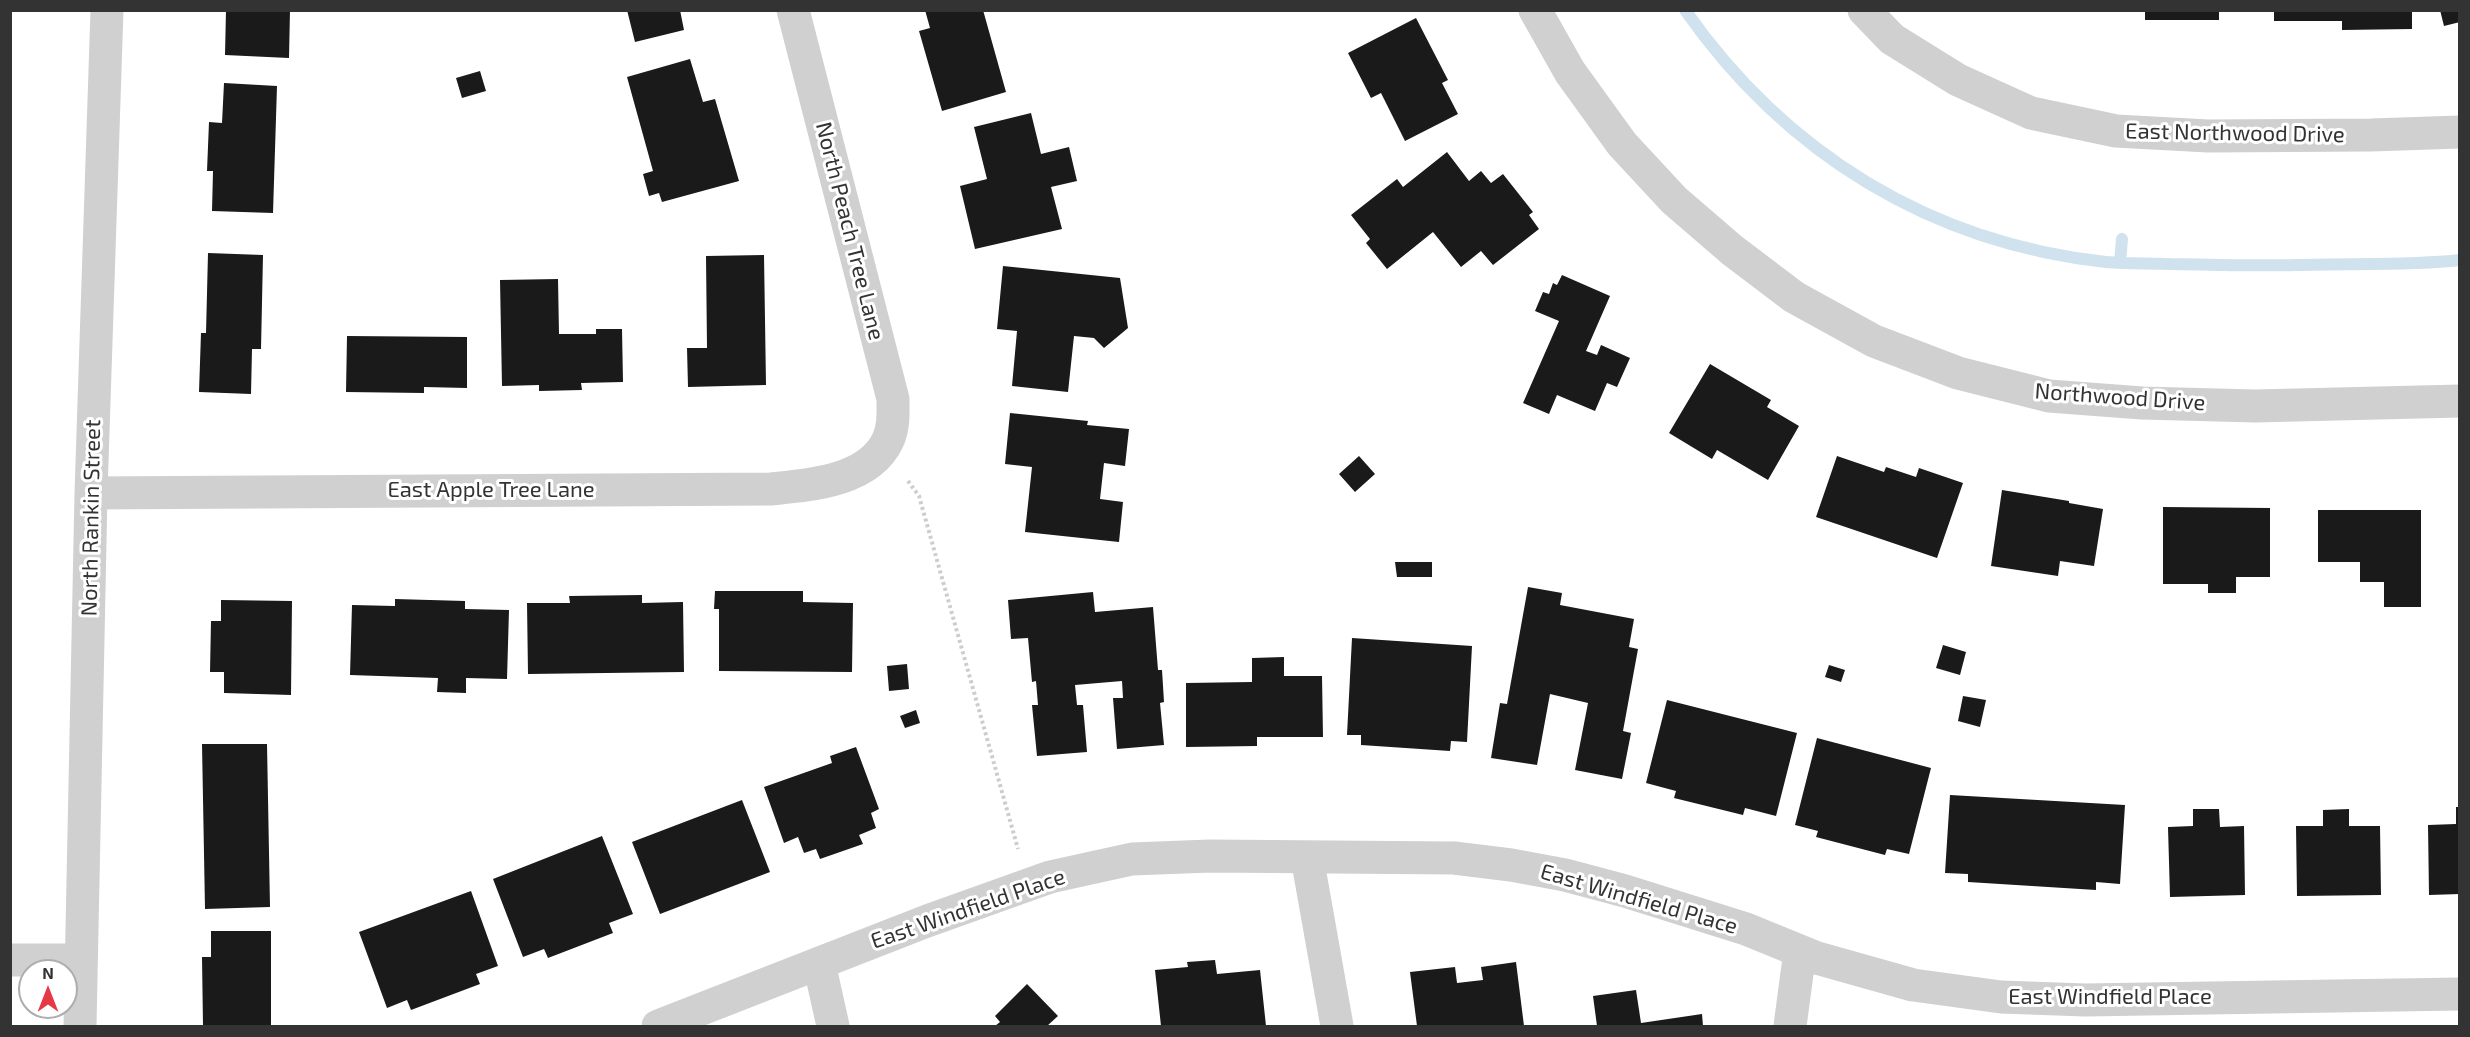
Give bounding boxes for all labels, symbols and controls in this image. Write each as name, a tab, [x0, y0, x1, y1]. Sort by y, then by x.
street label: East Northwood Drive	[2125, 118, 2345, 148]
street label: North Peach Tree Lane	[810, 119, 890, 343]
street label: Northwood Drive	[2034, 378, 2206, 416]
street label: North Rankin Street	[76, 419, 106, 617]
street label: East Apple Tree Lane	[387, 477, 595, 503]
street label: East Windfield Place	[1537, 858, 1741, 940]
street label: East Windfield Place	[867, 863, 1069, 955]
north arrow	[18, 959, 78, 1019]
text: N	[42, 963, 54, 982]
street label: East Windfield Place	[2008, 984, 2212, 1010]

